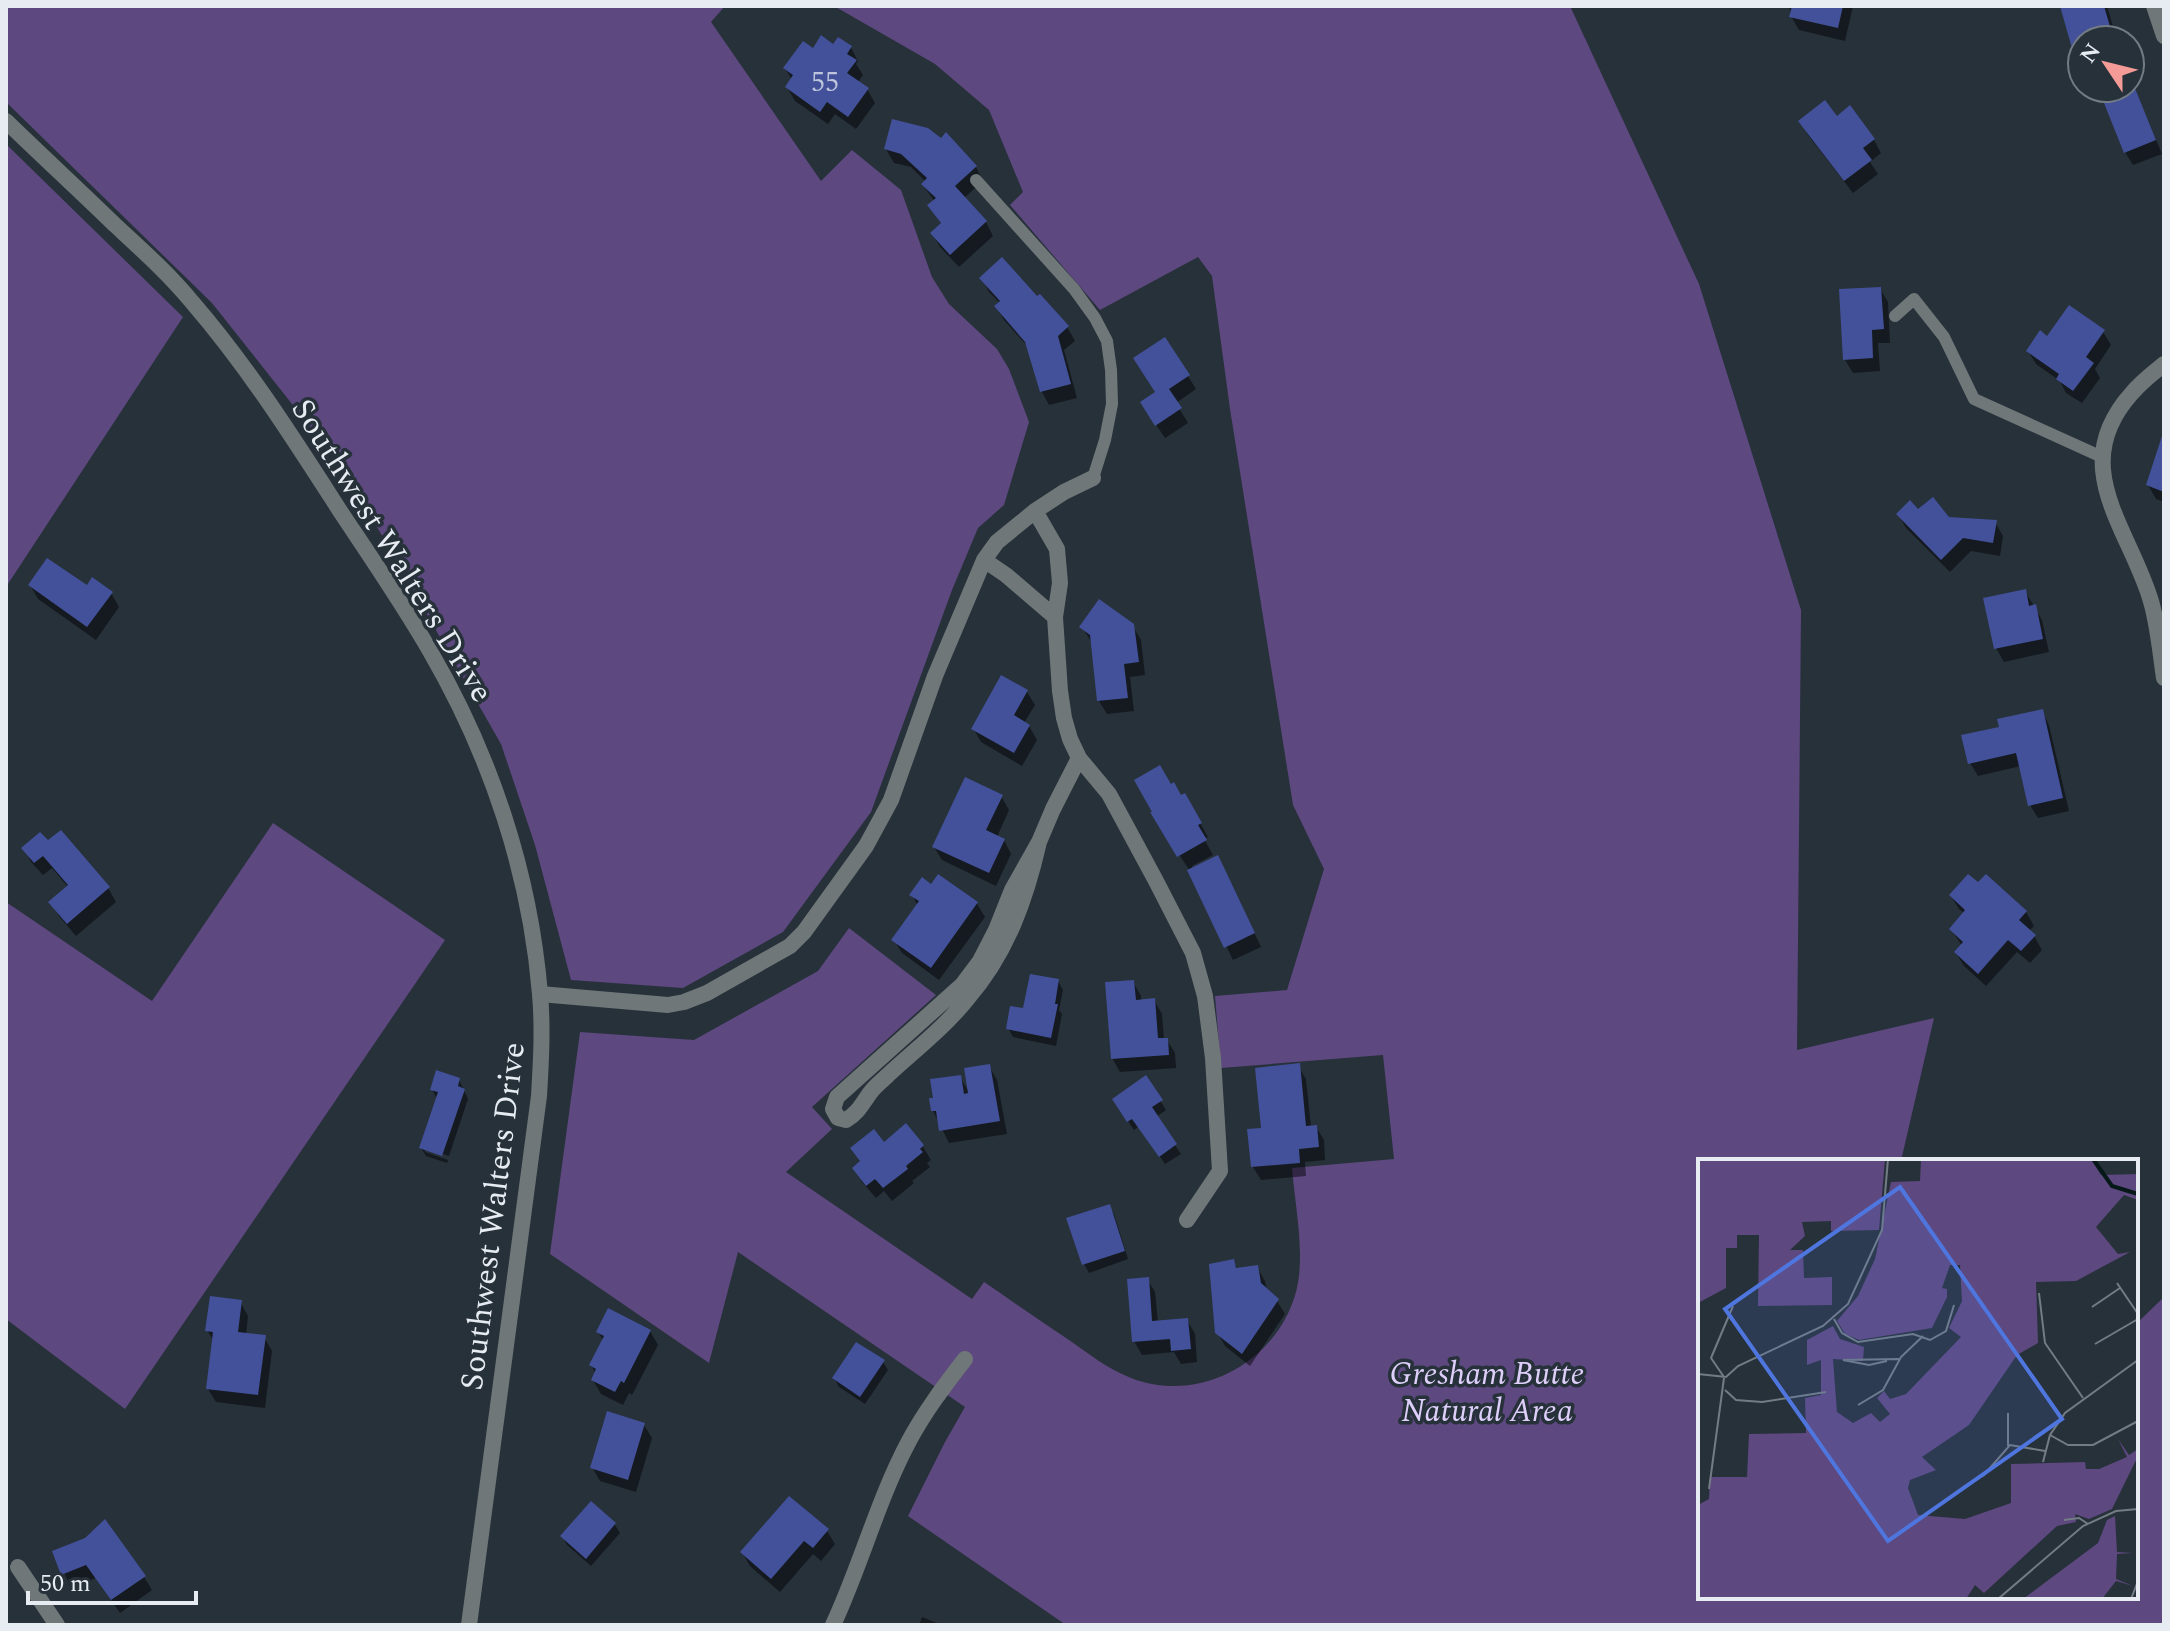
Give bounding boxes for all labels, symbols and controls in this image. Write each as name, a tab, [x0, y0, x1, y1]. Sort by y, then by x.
north arrow	[2066, 24, 2146, 104]
text: N	[2072, 37, 2110, 70]
house number: 55	[811, 61, 839, 104]
street label: Southwest Walters Drive	[278, 389, 505, 712]
street label: Southwest Walters Drive	[448, 1039, 539, 1393]
inset map	[1698, 1159, 2138, 1599]
park label: Gresham Butte Natural Area	[1389, 1350, 1585, 1436]
scale bar	[28, 1555, 196, 1605]
text: 50 m	[40, 1566, 91, 1602]

